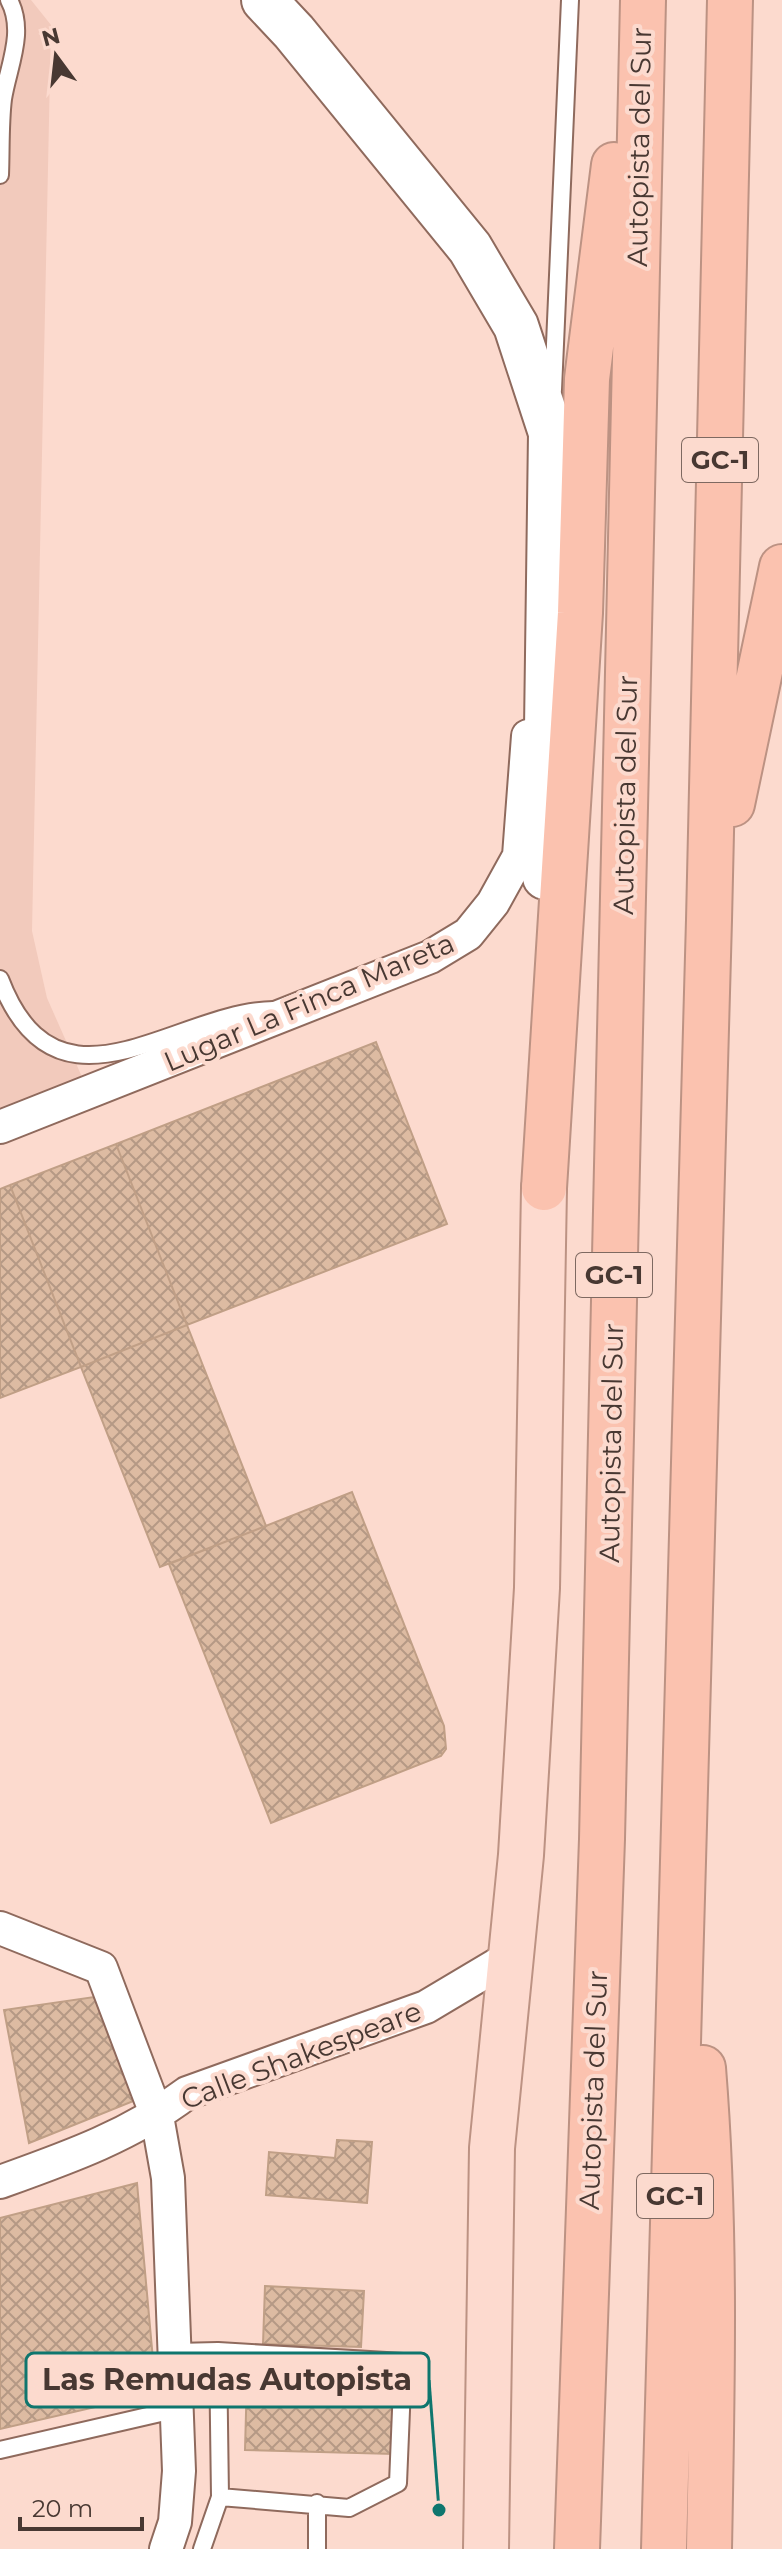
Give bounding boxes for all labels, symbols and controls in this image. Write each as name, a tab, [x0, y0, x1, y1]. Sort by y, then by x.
north arrow	[16, 16, 96, 96]
text: N	[39, 22, 63, 53]
street label: Autopista del Sur	[620, 27, 658, 267]
road number: GC-1	[682, 438, 758, 482]
street label: Autopista del Sur	[606, 675, 644, 915]
street label: Lugar La Finca Mareta	[159, 925, 459, 1079]
road number: GC-1	[576, 1253, 652, 1297]
street label: Autopista del Sur	[592, 1323, 630, 1563]
street label: Autopista del Sur	[572, 1970, 614, 2210]
street label: Calle Shakespeare	[176, 1993, 426, 2117]
road number: GC-1	[637, 2174, 713, 2218]
callout: Las Remudas Autopista	[26, 2353, 429, 2407]
text: Las Remudas Autopista	[42, 2361, 412, 2398]
scale bar	[20, 2481, 142, 2531]
text: 20 m	[32, 2494, 93, 2523]

